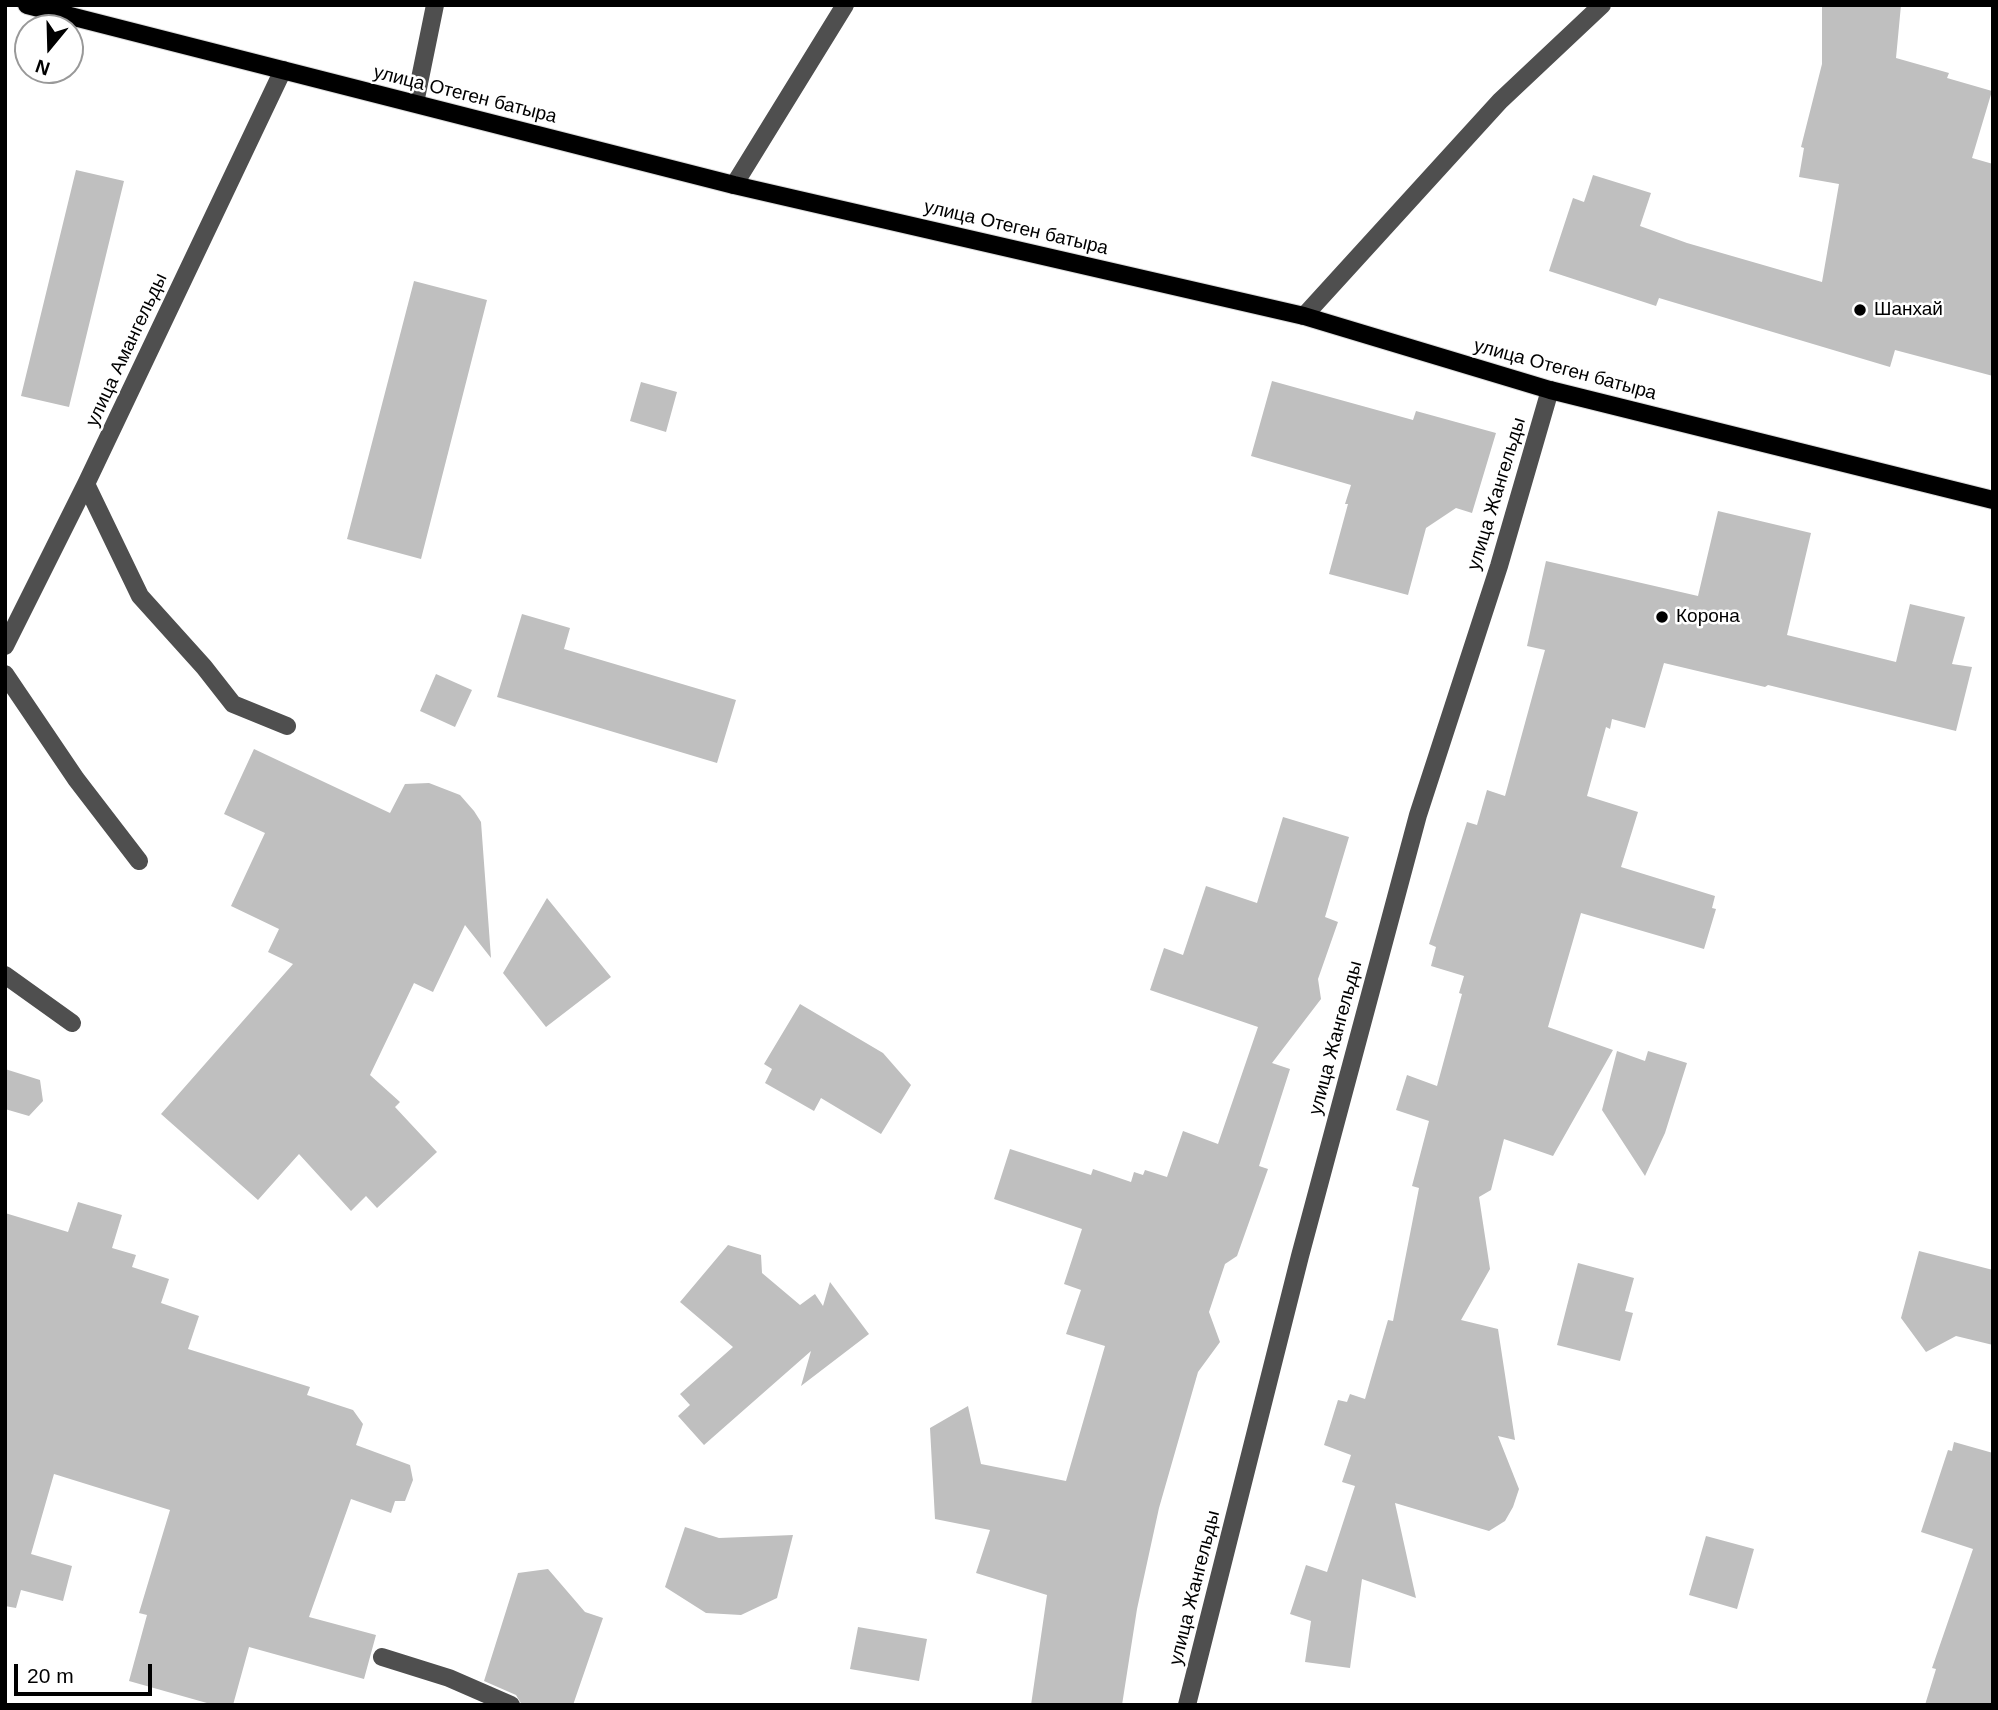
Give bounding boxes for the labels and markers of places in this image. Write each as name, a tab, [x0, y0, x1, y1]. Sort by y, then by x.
place label: Шанхай	[1874, 299, 1943, 321]
marker: Шанхай	[1852, 302, 1868, 318]
place label: Корона	[1676, 606, 1740, 628]
marker: Корона	[1654, 609, 1670, 625]

